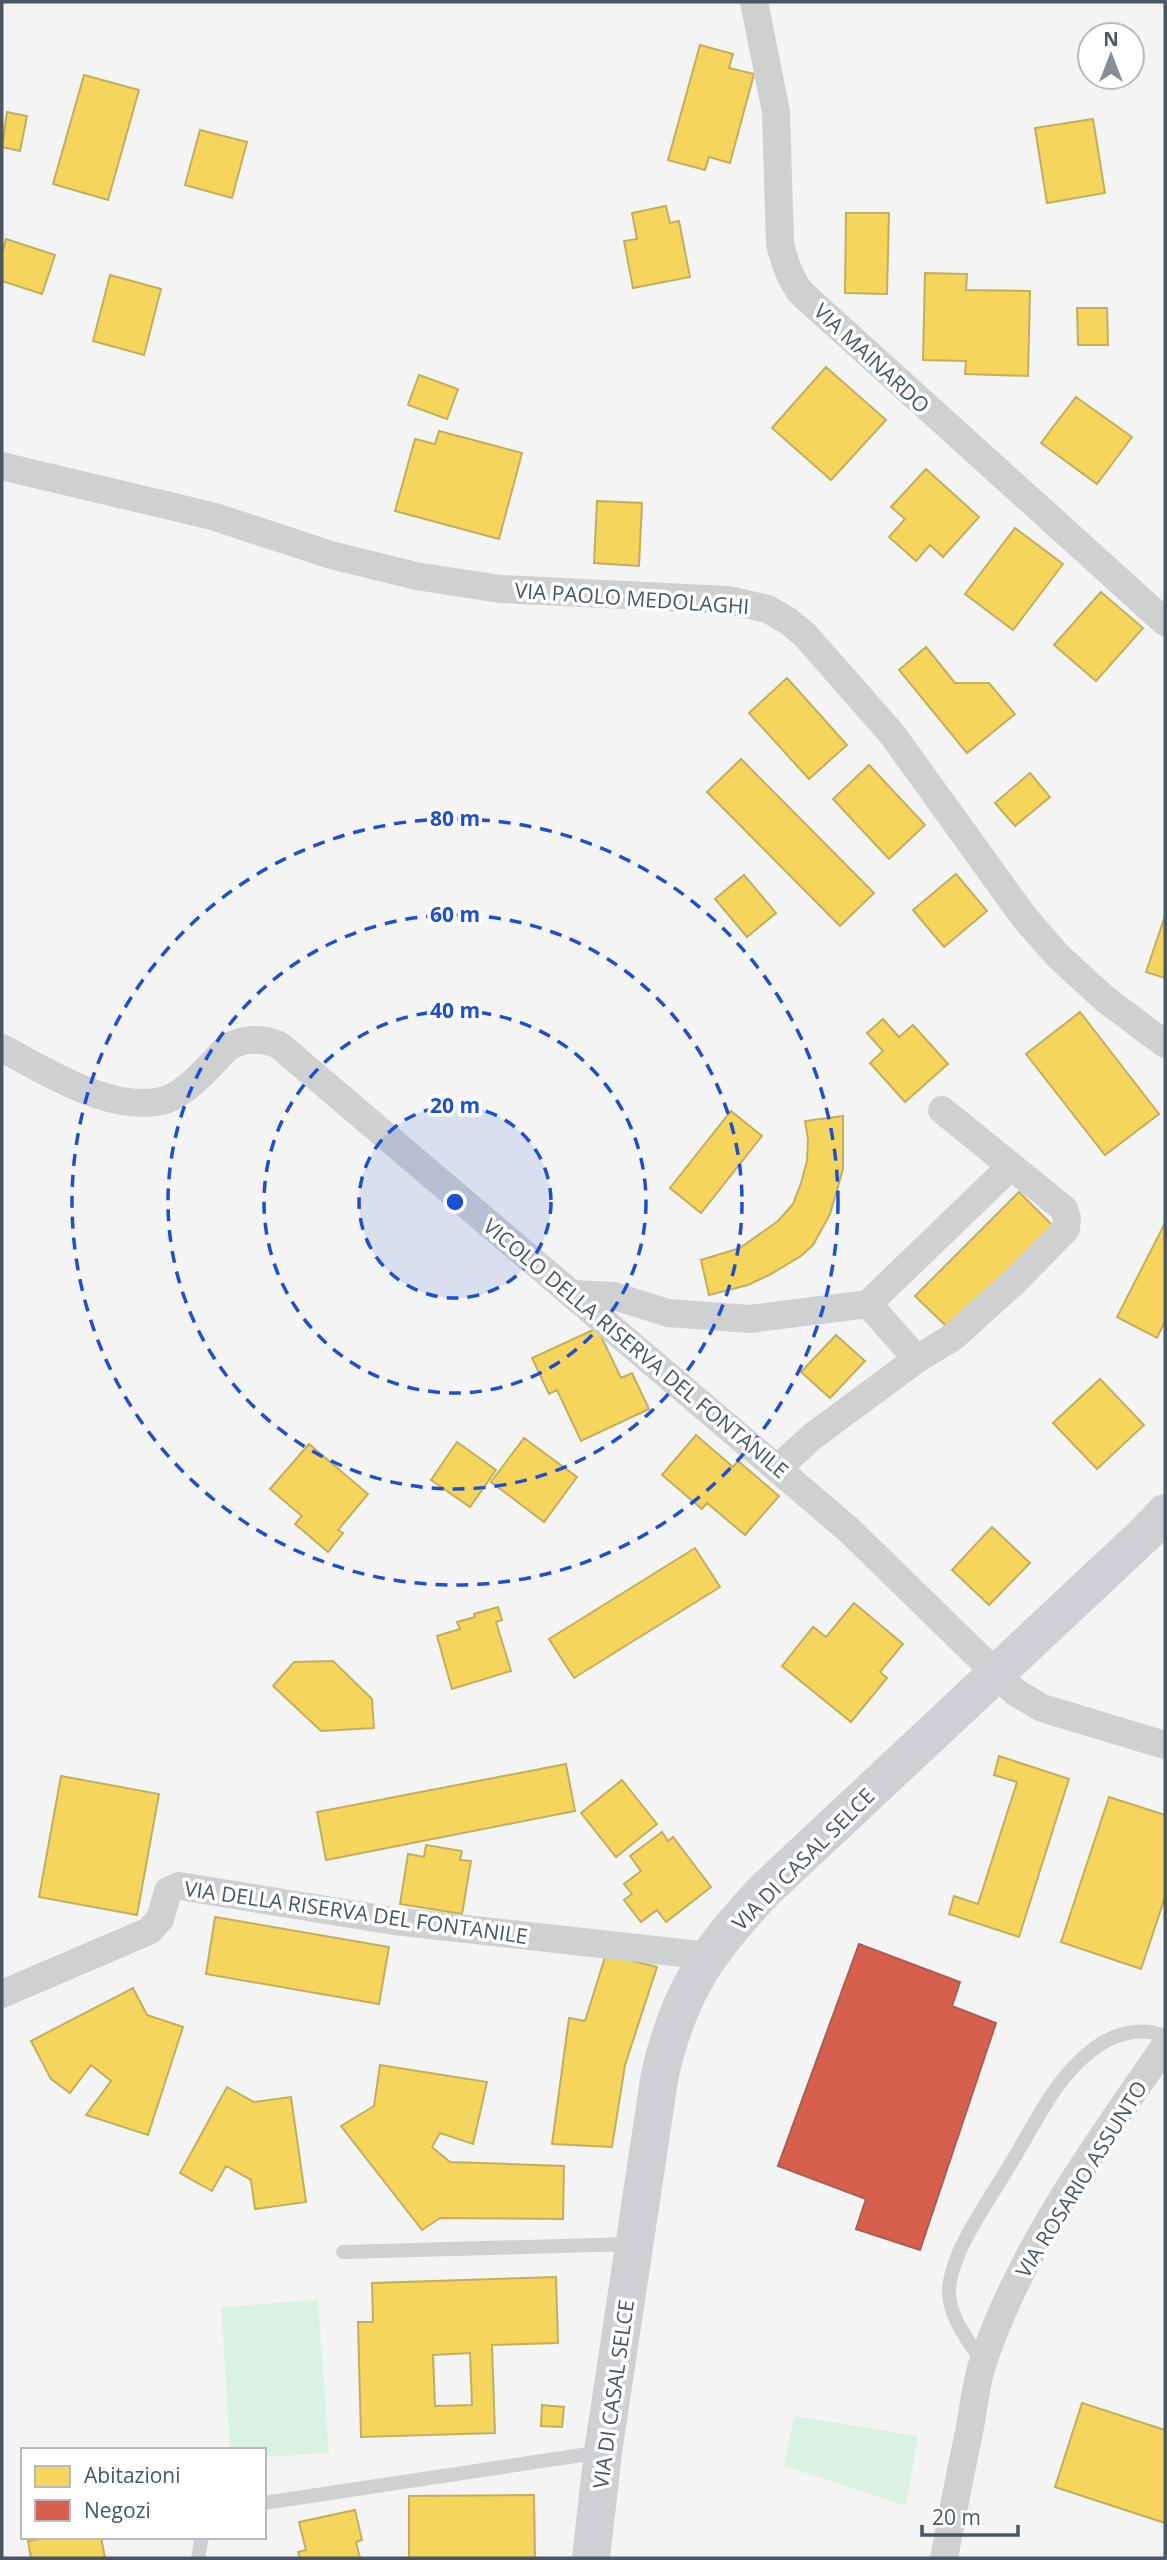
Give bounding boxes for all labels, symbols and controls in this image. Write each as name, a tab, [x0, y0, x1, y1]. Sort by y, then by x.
north arrow	[1076, 21, 1146, 91]
text: N	[1103, 26, 1119, 52]
street label: VIA MAINARDO	[808, 297, 936, 419]
street label: VIA PAOLO MEDOLAGHI	[514, 576, 750, 620]
text: 80 m	[430, 804, 480, 832]
text: 60 m	[430, 900, 480, 928]
text: 40 m	[430, 996, 480, 1024]
text: 20 m	[430, 1091, 480, 1119]
centre of rings	[443, 1190, 467, 1214]
street label: VICOLO DELLA RISERVA DEL FONTANILE	[478, 1212, 794, 1484]
street label: VIA DI CASAL SELCE	[726, 1782, 880, 1936]
street label: VIA DELLA RISERVA DEL FONTANILE	[183, 1874, 529, 1950]
street label: VIA ROSARIO ASSUNTO	[1009, 2075, 1153, 2283]
street label: VIA DI CASAL SELCE	[586, 2298, 640, 2490]
legend	[21, 2448, 266, 2539]
text: Abitazioni	[84, 2461, 181, 2489]
scale bar	[922, 2494, 1018, 2538]
text: Negozi	[84, 2496, 151, 2524]
text: 20 m	[932, 2503, 981, 2531]

